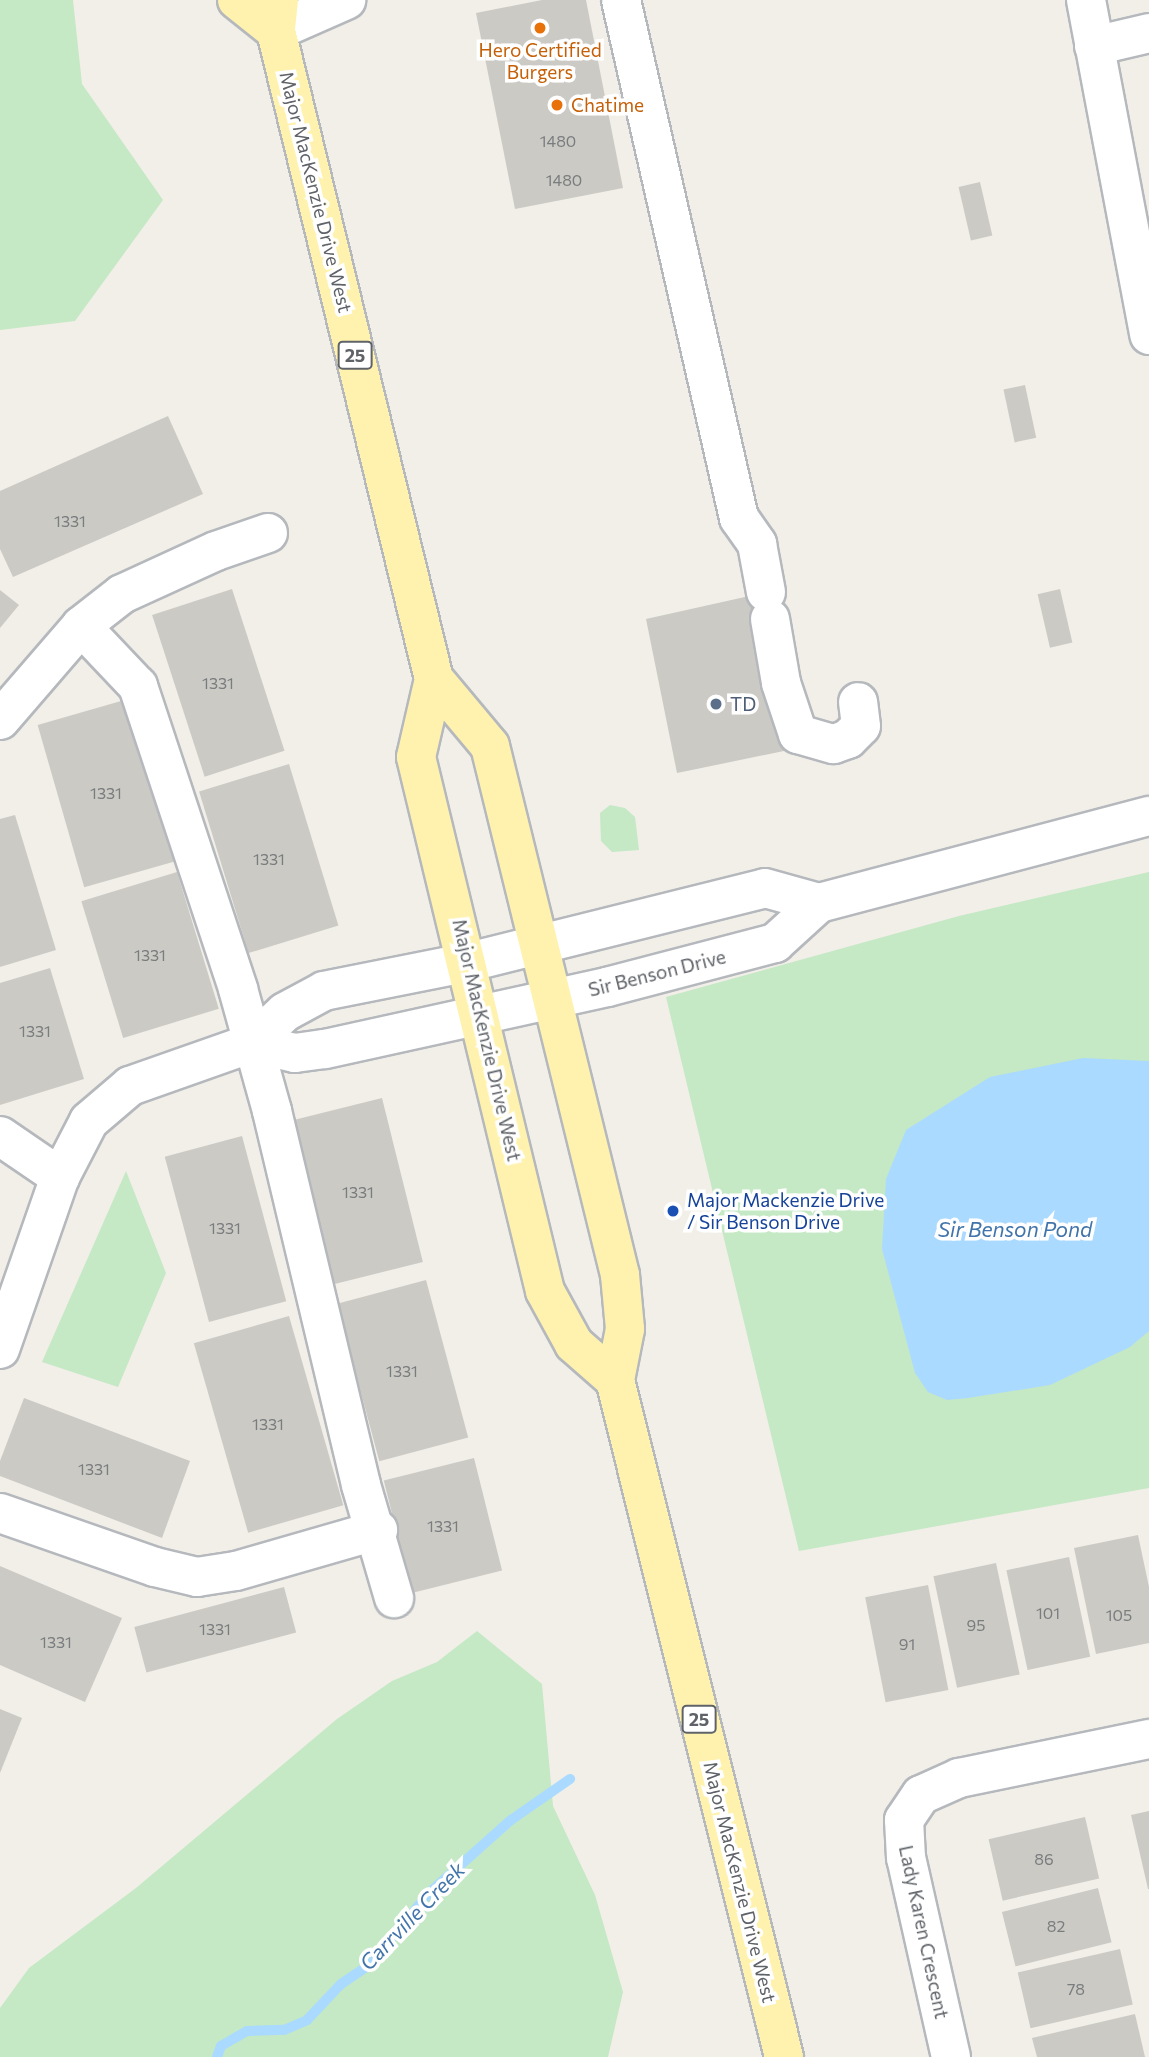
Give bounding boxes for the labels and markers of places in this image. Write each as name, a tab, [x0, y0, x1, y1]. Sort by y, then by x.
marker: Hero Certified Burgers	[532, 20, 548, 36]
place label: Hero Certified Burgers	[478, 39, 602, 83]
place label: Chatime	[571, 94, 644, 116]
marker: Chatime	[549, 97, 565, 113]
place label: TD	[730, 693, 756, 715]
marker: TD	[708, 696, 724, 712]
place label: Major Mackenzie Drive / Sir Benson Drive	[687, 1189, 884, 1233]
marker: Major Mackenzie Drive / Sir Benson Drive	[665, 1203, 681, 1219]

